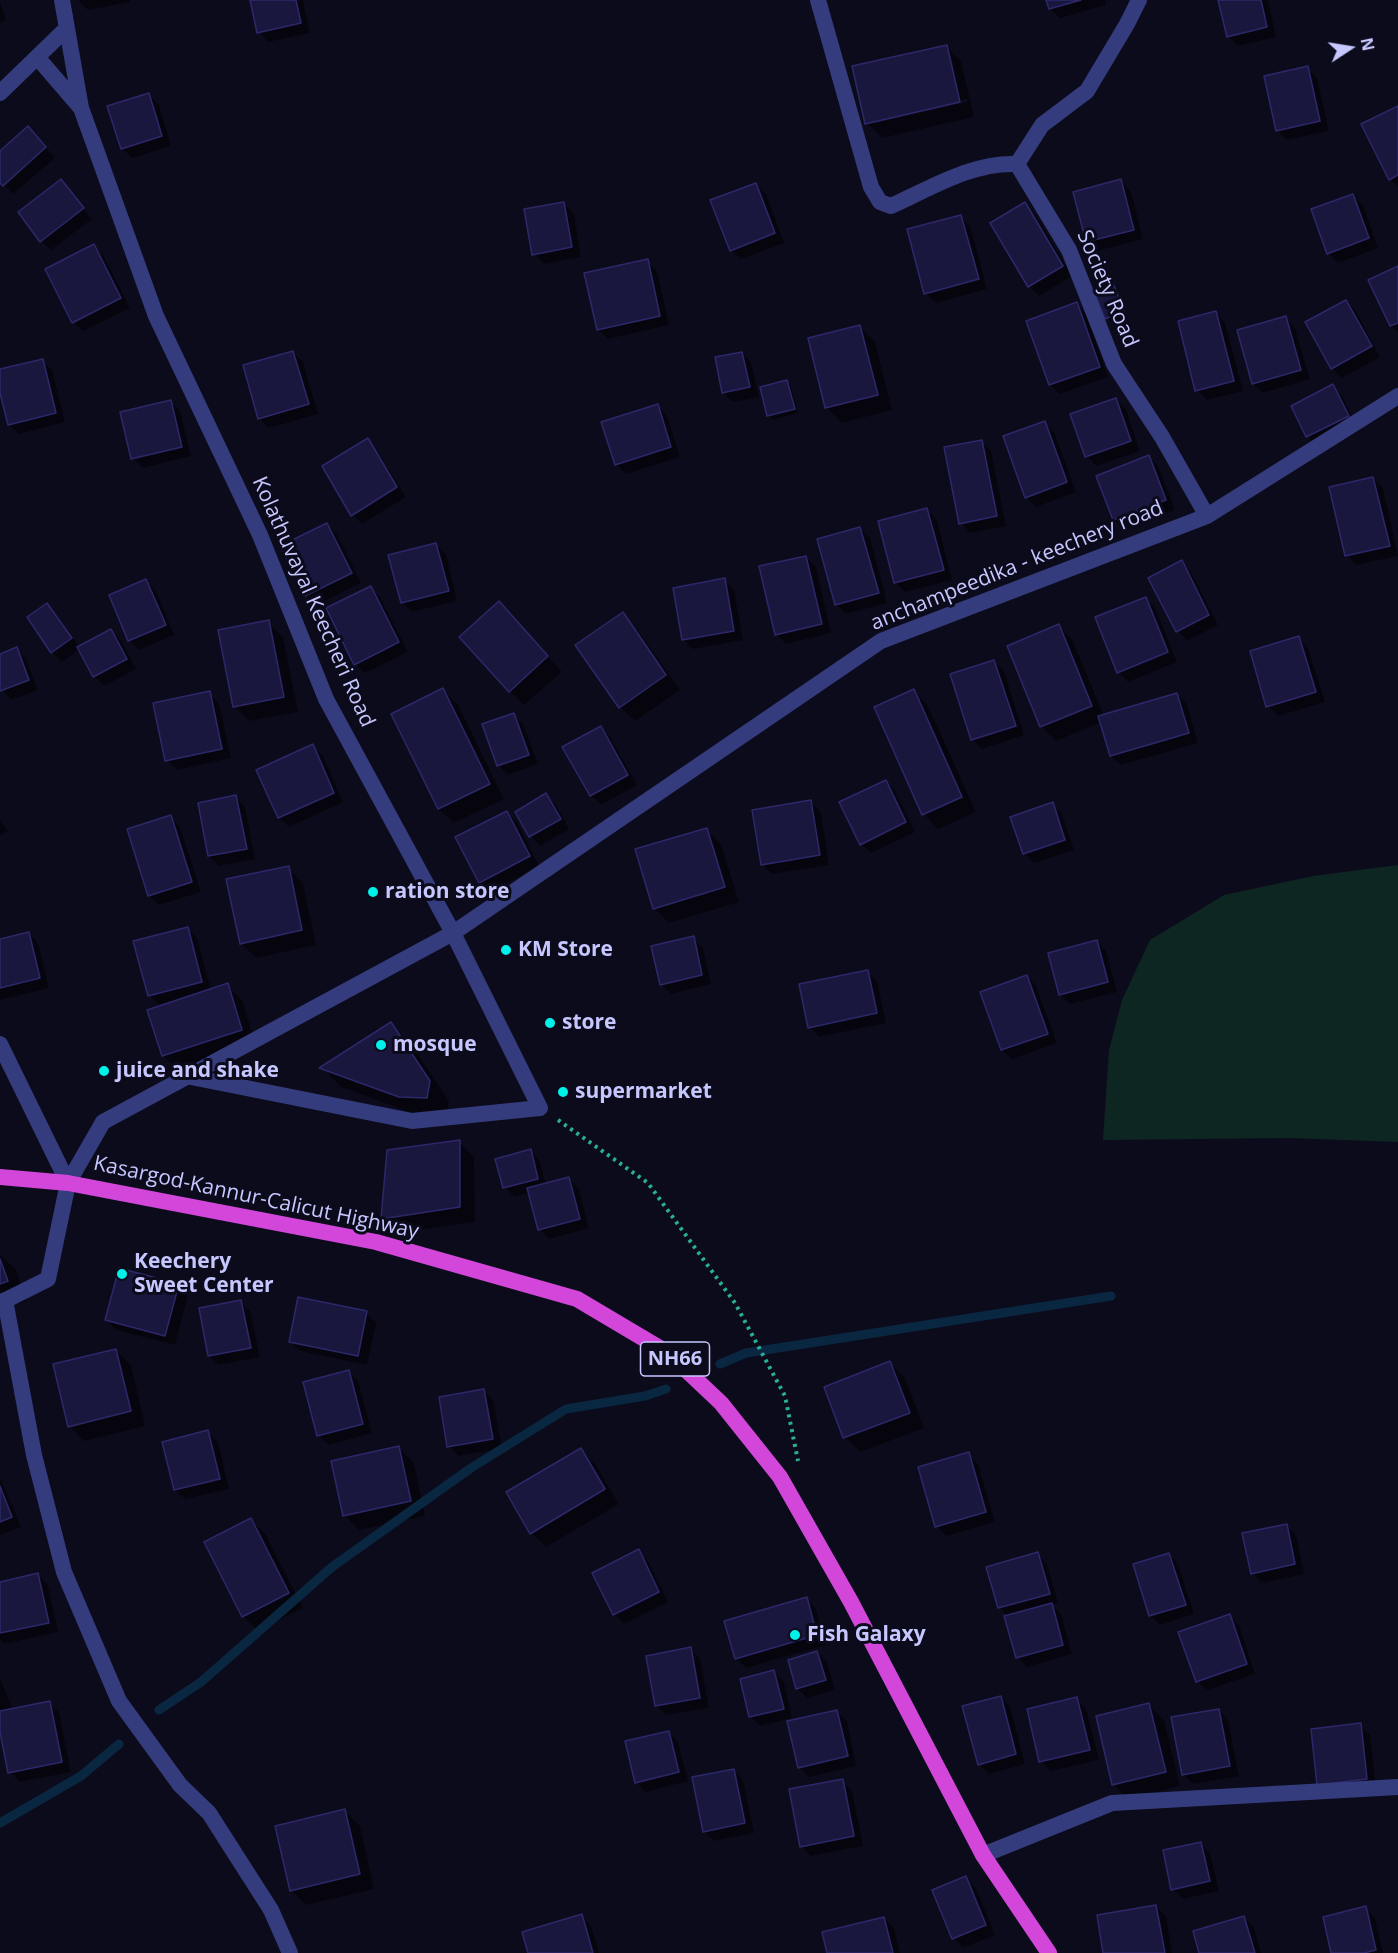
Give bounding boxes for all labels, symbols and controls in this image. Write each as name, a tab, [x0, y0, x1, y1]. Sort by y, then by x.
north arrow	[1320, 18, 1380, 78]
text: N	[1355, 36, 1380, 53]
street label: Society Road	[1071, 227, 1143, 351]
street label: Kolathuvayal Keecheri Road	[246, 473, 380, 731]
street label: anchampeedika - keechery road	[867, 496, 1167, 636]
place label: ration store	[385, 879, 510, 905]
marker: ration store	[366, 885, 380, 899]
place label: KM Store	[518, 937, 613, 963]
marker: KM Store	[499, 943, 513, 957]
place label: store	[562, 1010, 616, 1036]
marker: store	[543, 1016, 557, 1030]
place label: mosque	[393, 1032, 477, 1058]
marker: mosque	[374, 1038, 388, 1052]
place label: juice and shake	[116, 1058, 279, 1084]
marker: juice and shake	[97, 1064, 111, 1078]
place label: supermarket	[575, 1079, 712, 1105]
marker: supermarket	[556, 1085, 570, 1099]
street label: Kasargod-Kannur-Calicut Highway	[91, 1151, 421, 1245]
place label: Keechery Sweet Center	[134, 1249, 274, 1299]
marker: Keechery Sweet Center	[115, 1267, 129, 1281]
road number: NH66	[640, 1342, 710, 1376]
place label: Fish Galaxy	[807, 1622, 926, 1648]
marker: Fish Galaxy	[788, 1628, 802, 1642]

